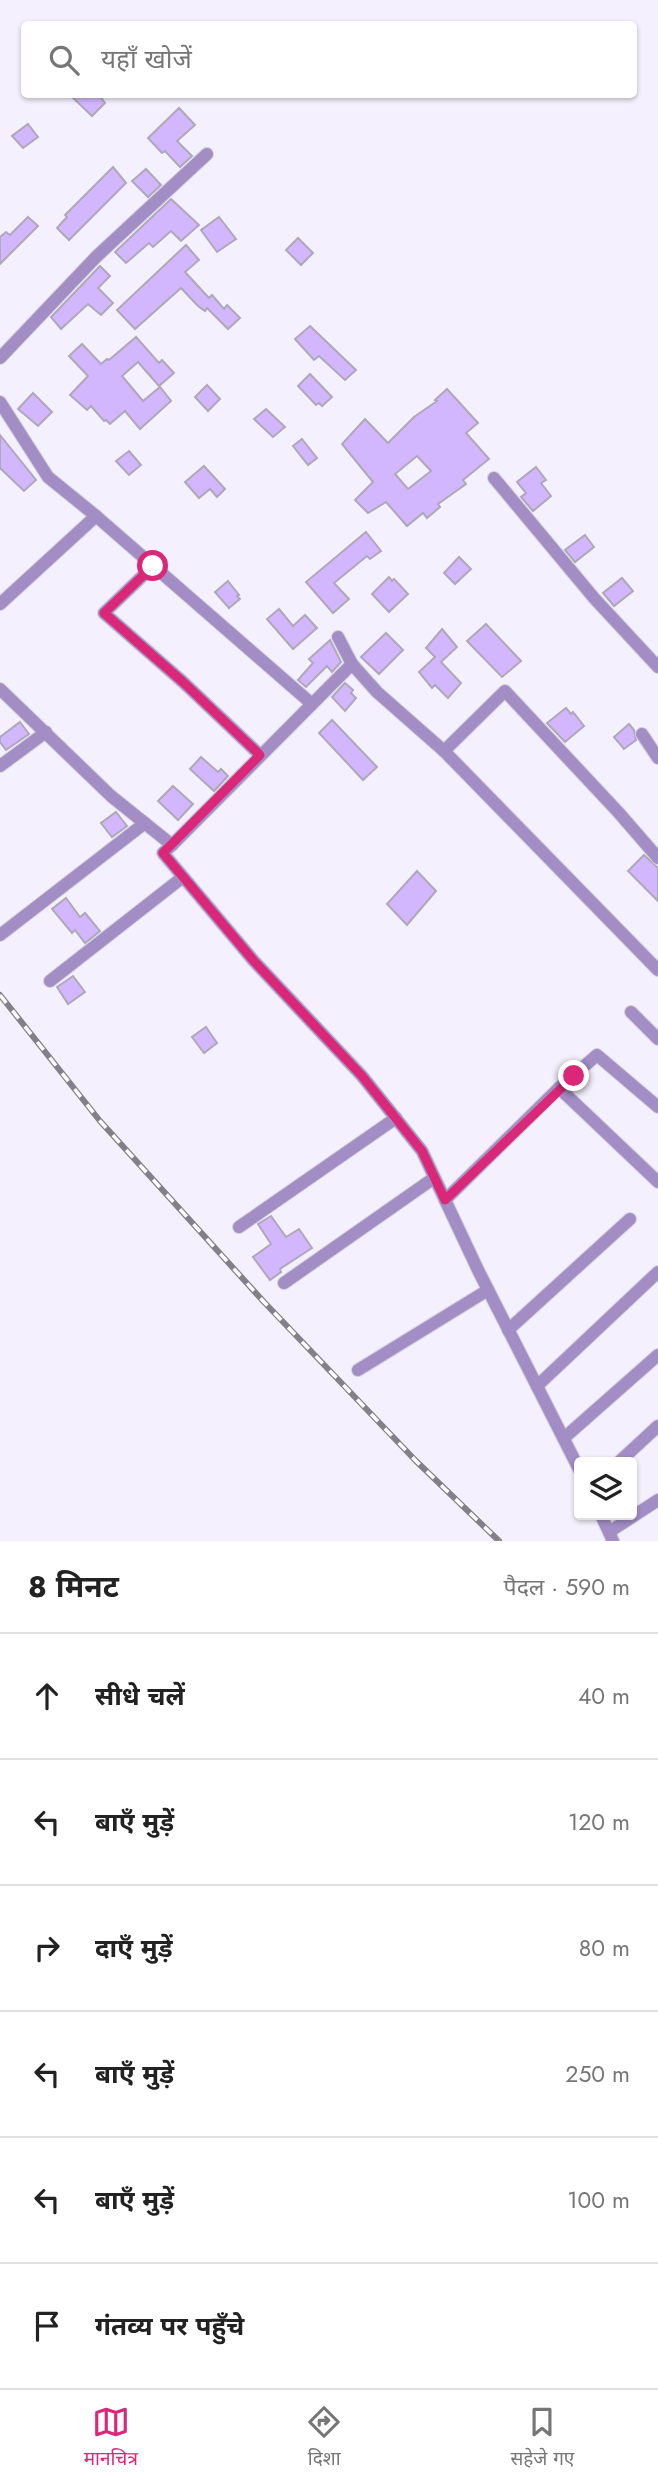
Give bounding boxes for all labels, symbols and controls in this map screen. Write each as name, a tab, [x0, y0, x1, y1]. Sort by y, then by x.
search box	[21, 21, 637, 98]
text: यहाँ खोजें	[101, 40, 192, 78]
icon: search	[45, 41, 83, 79]
route start	[137, 550, 168, 581]
route end	[558, 1060, 589, 1091]
map controls	[574, 1457, 637, 1520]
button: layers	[574, 1457, 637, 1520]
text: 8 मिनट	[28, 1565, 119, 1608]
text: पैदल · 590 m	[504, 1570, 630, 1604]
icon: ahead	[28, 1677, 66, 1715]
text: सीधे चलें	[95, 1677, 185, 1715]
text: 40 m	[578, 1679, 630, 1713]
icon: left	[28, 1803, 66, 1841]
text: बाएँ मुड़ें	[95, 1803, 174, 1841]
text: 120 m	[568, 1805, 630, 1839]
icon: right	[28, 1929, 66, 1967]
text: दाएँ मुड़ें	[95, 1929, 173, 1967]
text: 80 m	[579, 1931, 630, 1965]
icon: left	[28, 2055, 66, 2093]
text: बाएँ मुड़ें	[95, 2055, 174, 2093]
text: 250 m	[565, 2057, 630, 2091]
icon: left	[28, 2181, 66, 2219]
text: बाएँ मुड़ें	[95, 2181, 174, 2219]
text: 100 m	[567, 2183, 630, 2217]
icon: arrive	[28, 2307, 66, 2345]
text: गंतव्य पर पहुँचे	[95, 2307, 244, 2345]
tab: मानचित्र	[84, 2403, 138, 2473]
tab: दिशा	[305, 2403, 343, 2473]
tab: सहेजे गए	[510, 2403, 574, 2473]

